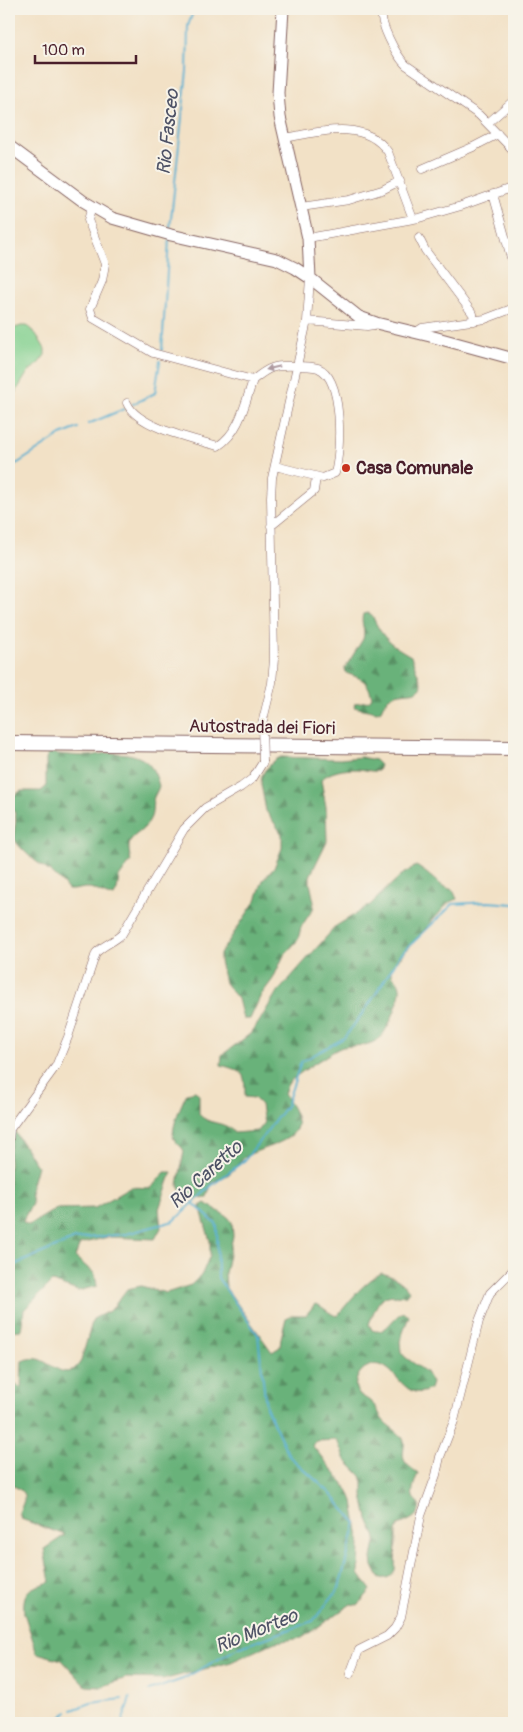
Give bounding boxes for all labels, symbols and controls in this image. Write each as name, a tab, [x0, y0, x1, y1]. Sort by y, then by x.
scale bar	[35, 32, 136, 64]
text: 100 m	[42, 41, 85, 60]
water label: Rio Fasceo	[152, 87, 185, 176]
one-way arrow	[266, 364, 281, 372]
place label: Casa Comunale	[356, 457, 474, 480]
marker: Casa Comunale	[340, 462, 352, 474]
street label: Autostrada dei Fiori	[189, 715, 335, 740]
water label: Rio Caretto	[164, 1134, 249, 1214]
water label: Rio Morteo	[212, 1603, 303, 1658]

